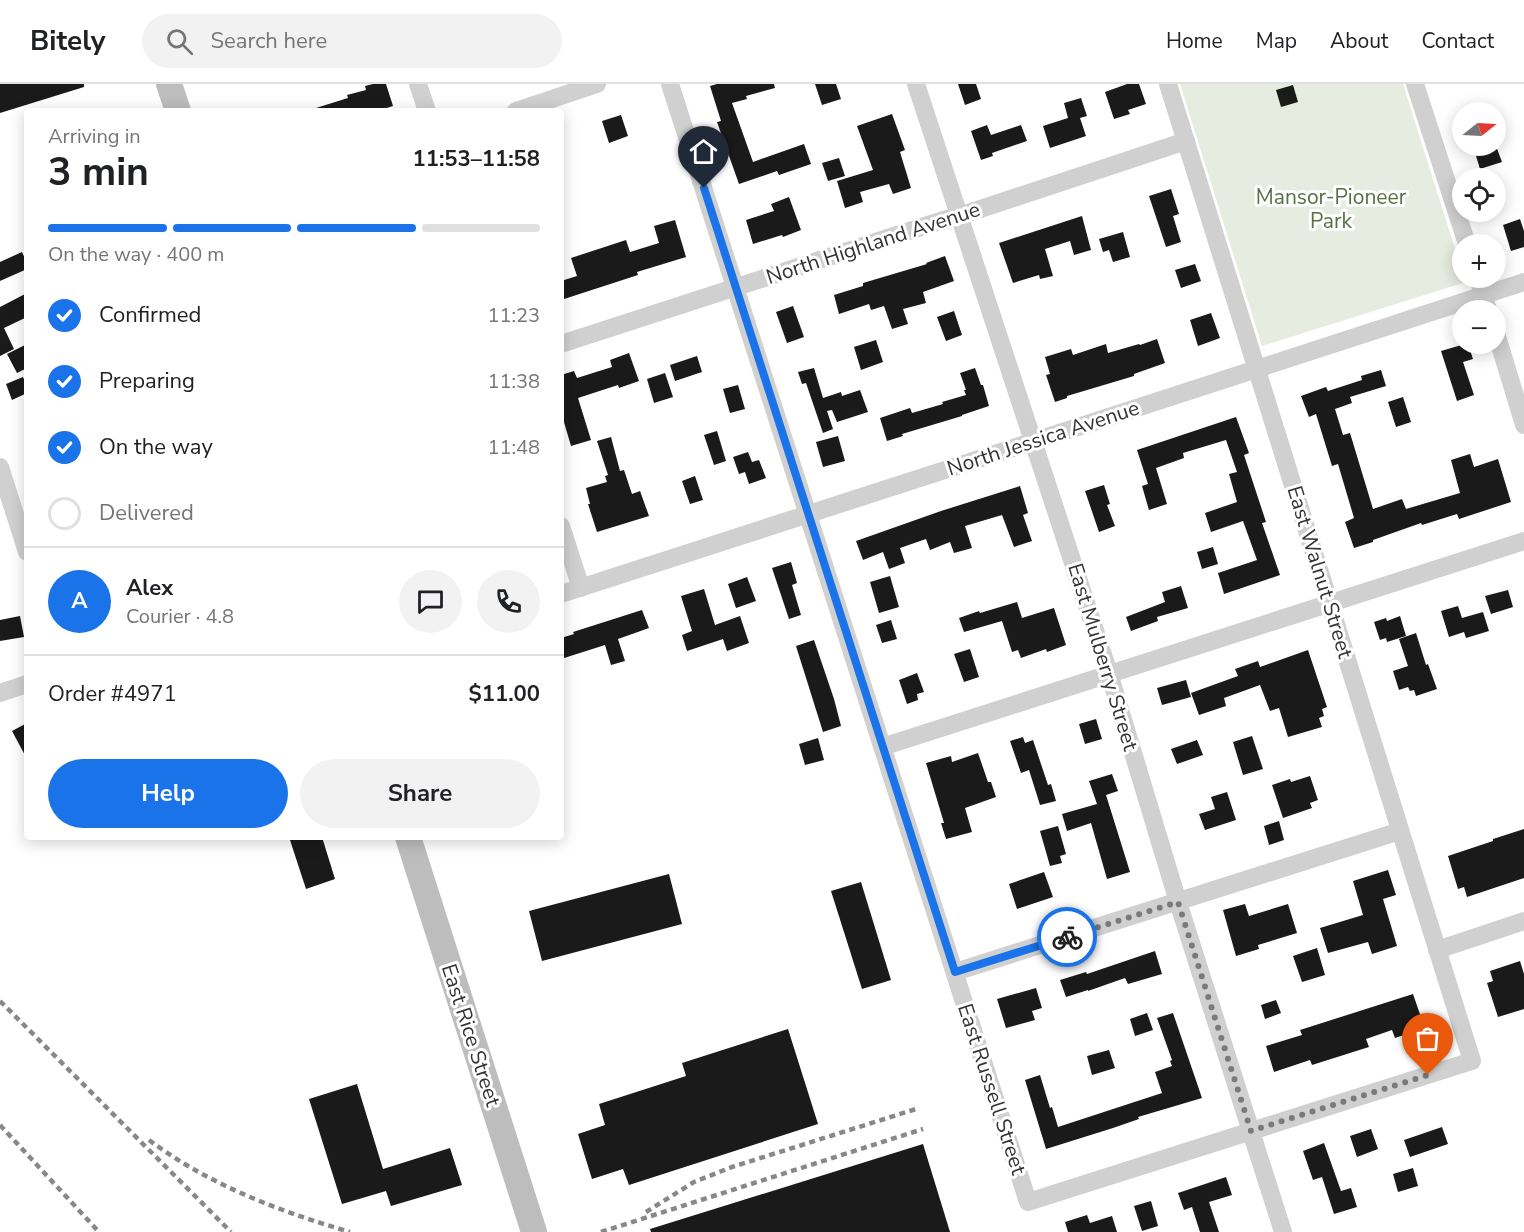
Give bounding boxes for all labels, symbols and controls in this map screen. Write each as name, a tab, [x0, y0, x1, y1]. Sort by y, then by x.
search box	[142, 14, 562, 68]
text: Bitely	[30, 22, 106, 60]
icon: search	[163, 25, 196, 58]
text: Search here	[211, 26, 327, 56]
text: Home	[1166, 27, 1223, 55]
text: Map	[1256, 27, 1297, 55]
text: About	[1330, 27, 1388, 55]
text: Contact	[1421, 27, 1494, 55]
north arrow	[1452, 102, 1506, 156]
map controls	[1452, 102, 1506, 354]
text: Arriving in	[48, 123, 141, 150]
pin	[678, 126, 729, 188]
icon: home	[687, 135, 720, 168]
text: 11:53–11:58	[412, 144, 540, 174]
text: 3 min	[48, 146, 149, 199]
button: locate	[1452, 168, 1506, 222]
park label: Mansor-Pioneer Park	[1256, 183, 1407, 235]
street label: North Highland Avenue	[762, 195, 984, 291]
button: +	[1452, 234, 1506, 288]
text: On the way · 400 m	[48, 241, 224, 268]
icon: check	[48, 299, 81, 332]
text: Confirmed	[99, 300, 201, 330]
button: −	[1452, 300, 1506, 354]
text: 11:23	[487, 302, 540, 329]
icon: check	[48, 365, 81, 398]
text: Preparing	[99, 366, 195, 396]
text: 11:38	[487, 368, 540, 395]
street label: North Jessica Avenue	[943, 394, 1143, 482]
icon: check	[48, 431, 81, 464]
text: On the way	[99, 432, 213, 462]
text: 11:48	[487, 434, 540, 461]
street label: East Walnut Street	[1280, 482, 1360, 662]
text: Delivered	[99, 498, 194, 528]
street label: East Mulberry Street	[1061, 560, 1145, 755]
button: chat	[399, 570, 462, 633]
button: phone	[477, 570, 540, 633]
text: Alex	[126, 573, 173, 603]
text: A	[71, 586, 88, 616]
text: Courier · 4.8	[126, 603, 234, 630]
text: Order #4971	[48, 679, 177, 709]
text: $11.00	[469, 679, 540, 709]
button: Help	[48, 759, 288, 828]
button: Share	[300, 759, 540, 828]
courier	[1037, 907, 1097, 967]
icon: bike	[1051, 921, 1084, 954]
street label: East Rice Street	[435, 960, 507, 1110]
street label: East Russell Street	[951, 1000, 1033, 1179]
pin	[1402, 1013, 1453, 1075]
icon: bag	[1411, 1022, 1444, 1055]

